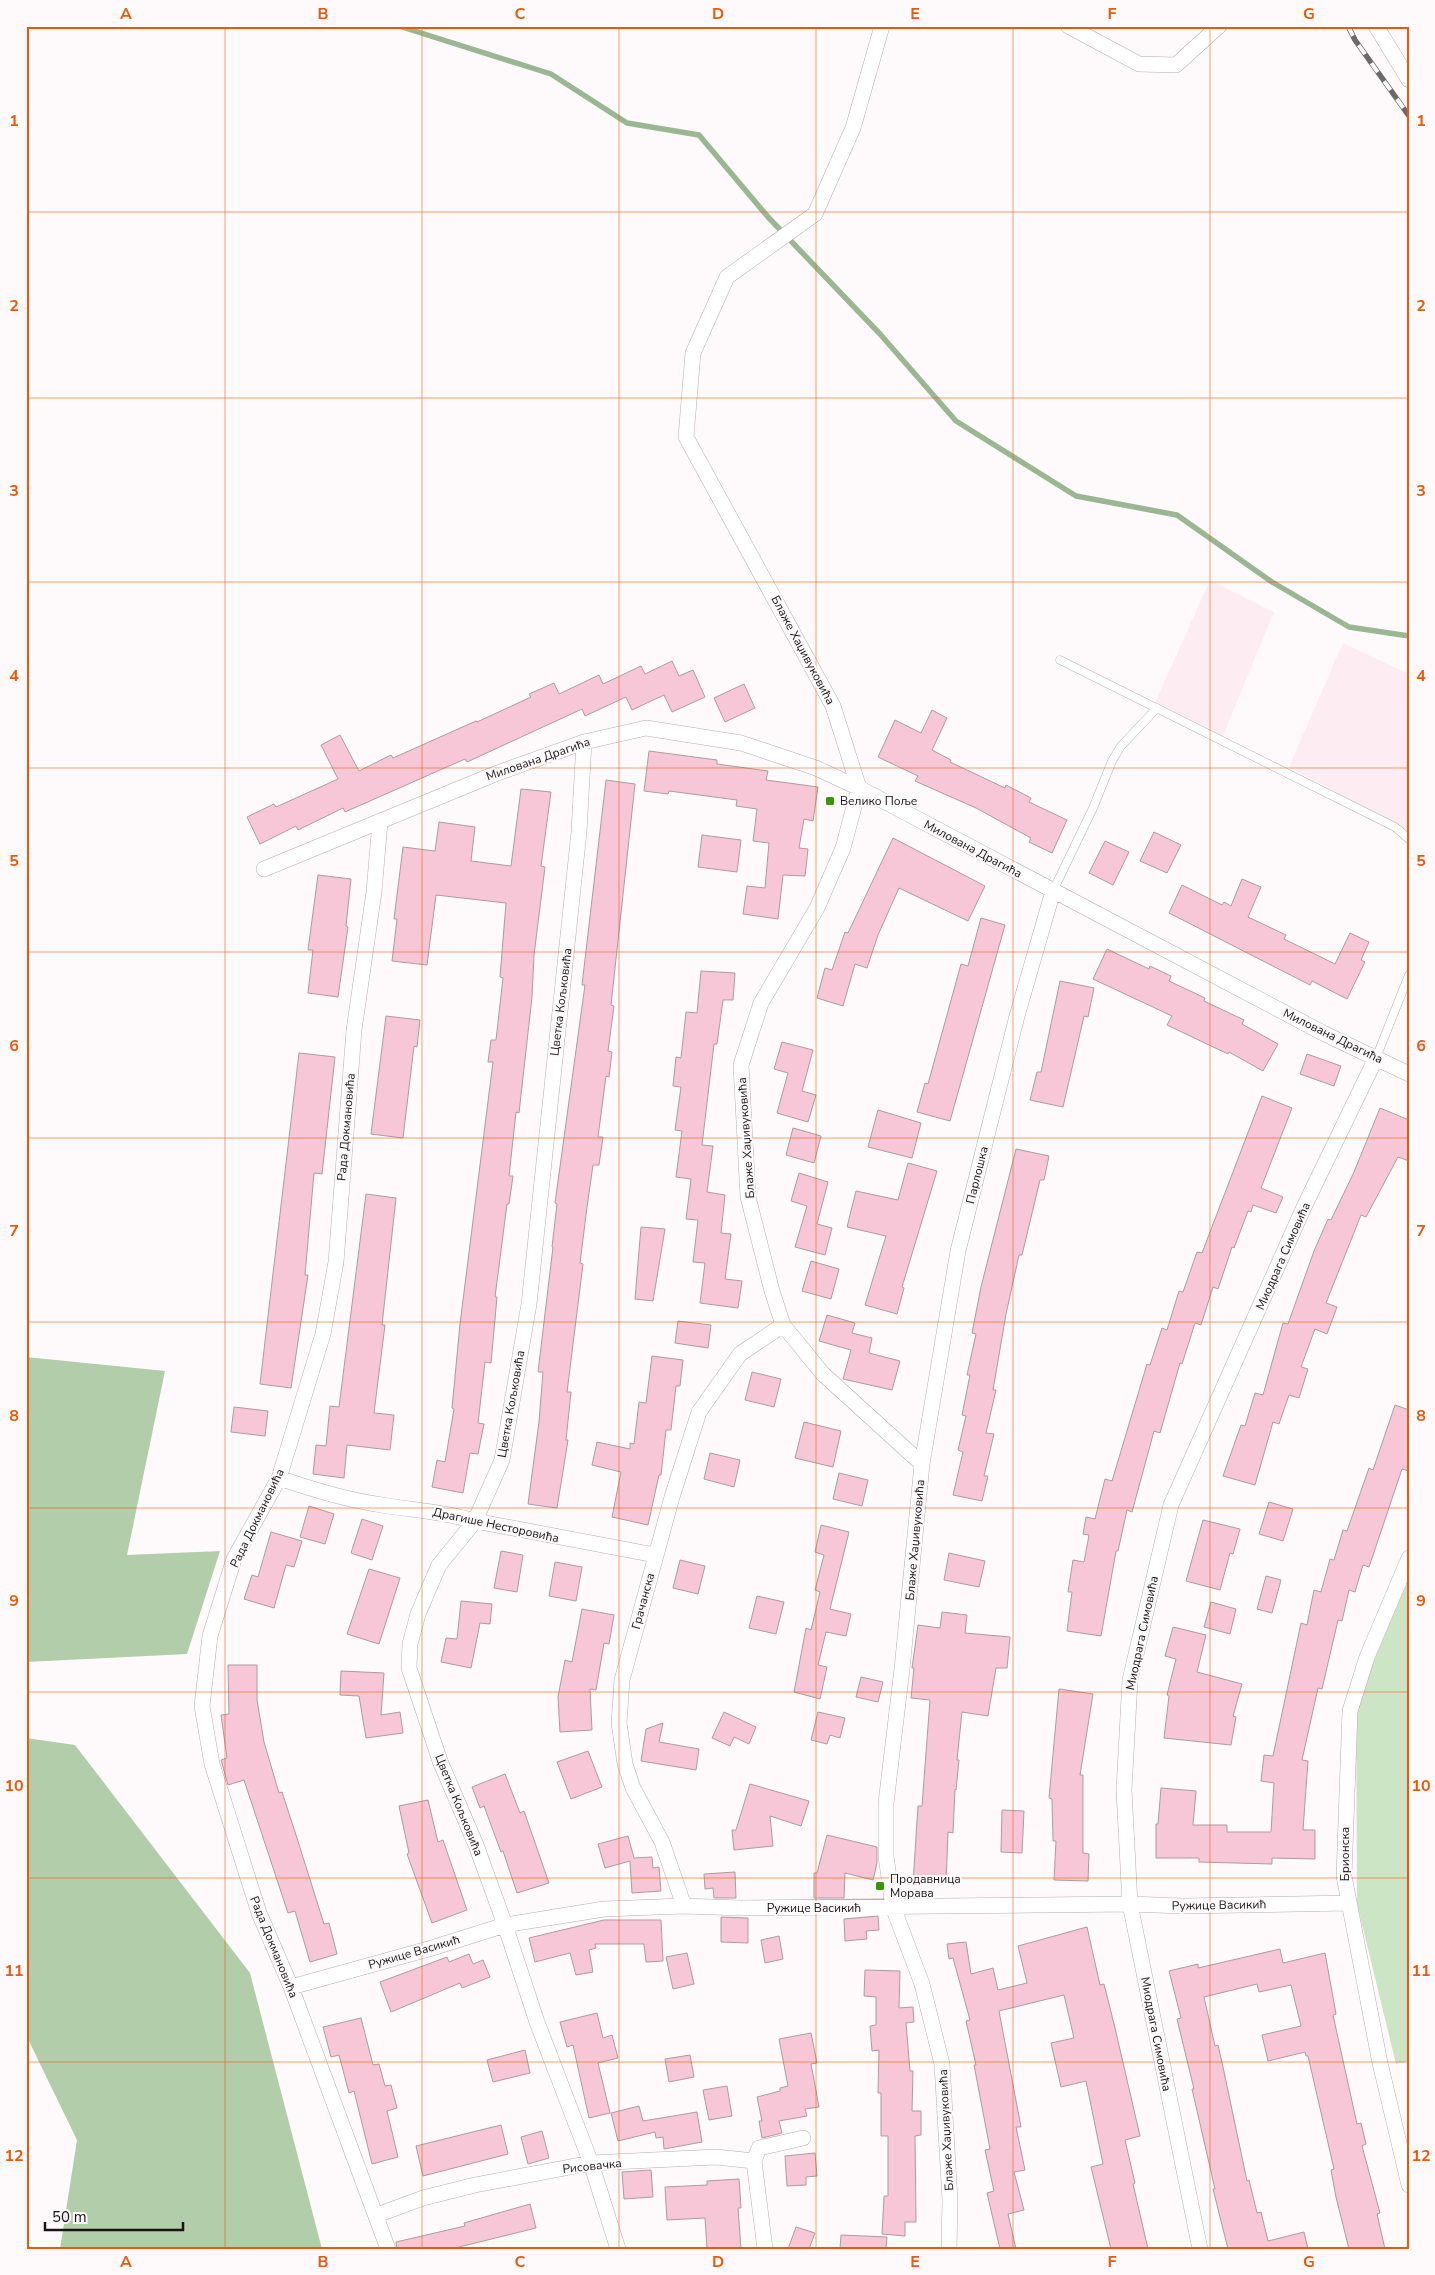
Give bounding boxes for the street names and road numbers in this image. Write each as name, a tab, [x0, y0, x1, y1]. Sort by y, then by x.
street label: Блаже Хаџивуковића	[767, 593, 839, 707]
street label: Милована Драгића	[484, 734, 592, 784]
street label: Милована Драгића	[921, 816, 1025, 882]
street label: Цветка Кољковића	[546, 947, 576, 1057]
street label: Милована Драгића	[1280, 1005, 1386, 1067]
street label: Рада Докмановића	[333, 1072, 359, 1182]
street label: Блаже Хаџивуковића	[734, 1077, 758, 1199]
street label: Парлошка	[962, 1145, 992, 1205]
street label: Миодрага Симовића	[1252, 1200, 1314, 1312]
street label: Цветка Кољковића	[494, 1349, 528, 1459]
street label: Рада Докмановића	[226, 1466, 288, 1570]
street label: Блаже Хаџивуковића	[902, 1479, 928, 1601]
street label: Драгише Несторовића	[431, 1504, 561, 1546]
street label: Грачанска	[628, 1571, 658, 1631]
street label: Миодрага Симовића	[1122, 1574, 1162, 1692]
street label: Цветка Кољковића	[431, 1752, 487, 1858]
street label: Брионска	[1337, 1827, 1353, 1881]
street label: Рада Докмановића	[246, 1894, 302, 2000]
street label: Ружице Васикић	[1172, 1896, 1266, 1914]
street label: Ружице Васикић	[767, 1900, 861, 1916]
street label: Ружице Васикић	[366, 1931, 462, 1973]
street label: Миодрага Симовића	[1137, 1975, 1175, 2093]
street label: Блаже Хаџивуковића	[935, 2069, 957, 2191]
street label: Рисовачка	[562, 2155, 622, 2177]

